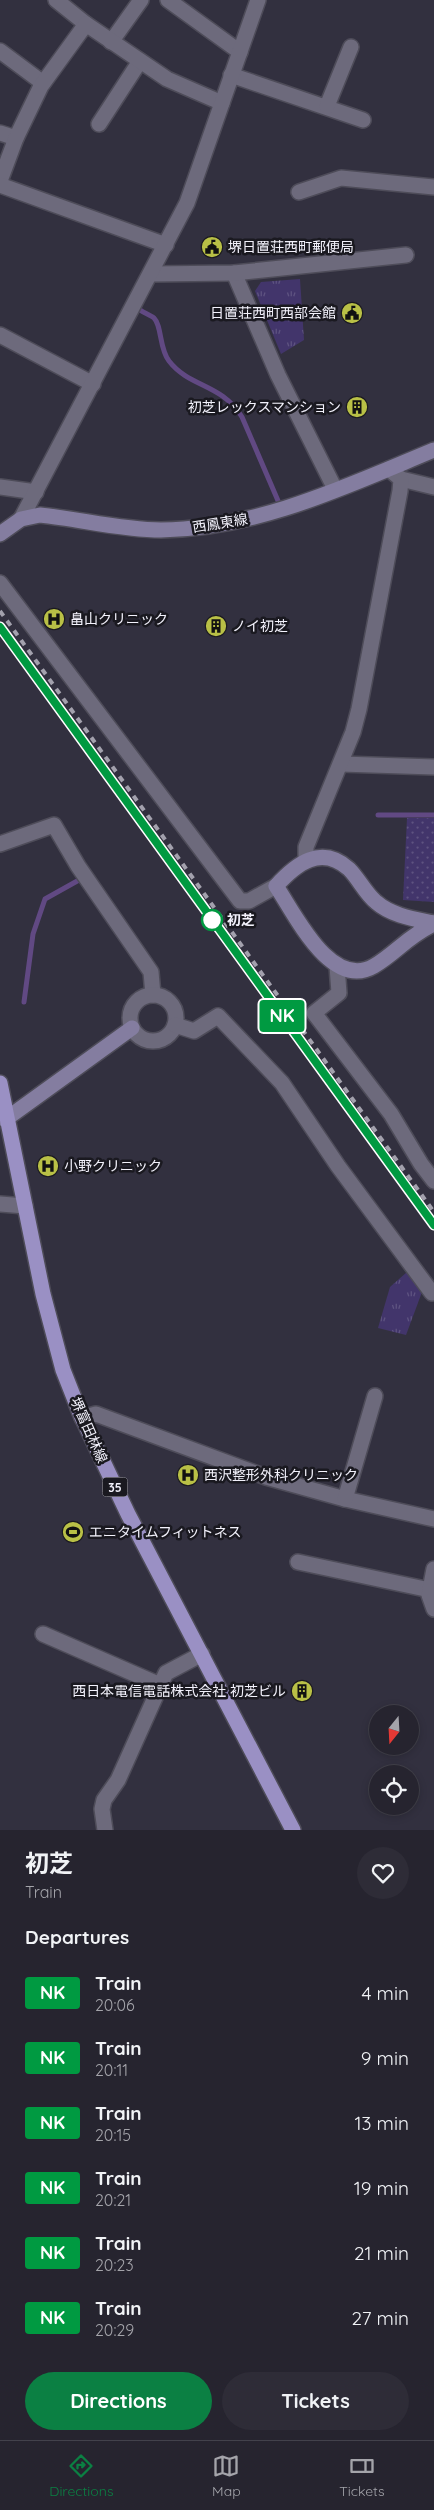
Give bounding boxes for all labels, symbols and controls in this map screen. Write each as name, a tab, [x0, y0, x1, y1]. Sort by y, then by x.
public building icon: 堺日置荘西町郵便局	[200, 235, 224, 259]
place label: 堺日置荘西町郵便局	[228, 238, 354, 256]
public building icon: 日置荘西町西部会館	[340, 301, 364, 325]
place label: 日置荘西町西部会館	[210, 304, 336, 322]
building icon: 初芝レックスマンション	[345, 395, 369, 419]
place label: 初芝レックスマンション	[188, 398, 341, 416]
street label: 西鳳東線	[191, 510, 249, 536]
hospital icon: 畠山クリニック	[42, 607, 66, 631]
place label: 畠山クリニック	[70, 610, 168, 628]
building icon: ノイ初芝	[204, 614, 228, 638]
place label: ノイ初芝	[232, 617, 288, 635]
marker: 初芝	[201, 909, 223, 931]
place label: 初芝	[227, 911, 255, 929]
line badge: NK	[260, 1000, 304, 1032]
text: NK	[269, 1004, 295, 1027]
hospital icon: 小野クリニック	[36, 1154, 60, 1178]
place label: 小野クリニック	[64, 1157, 162, 1175]
street label: 堺富田林線	[67, 1394, 111, 1466]
hospital icon: 西沢整形外科クリニック	[176, 1463, 200, 1487]
place label: 西沢整形外科クリニック	[204, 1466, 358, 1484]
road number: 35	[102, 1478, 128, 1496]
sports icon: エニタイムフィットネス	[61, 1520, 85, 1544]
place label: エニタイムフィットネス	[89, 1523, 242, 1541]
building icon: 西日本電信電話株式会社 初芝ビル	[290, 1679, 314, 1703]
place label: 西日本電信電話株式会社 初芝ビル	[72, 1682, 286, 1700]
north arrow	[369, 1705, 419, 1755]
map controls	[369, 1705, 419, 1815]
button: locate	[369, 1765, 419, 1815]
button: heart	[357, 1847, 409, 1899]
text: 初芝	[25, 1848, 73, 1878]
text: Train	[25, 1882, 62, 1902]
text: Departures	[25, 1925, 129, 1949]
text: Train	[95, 1971, 142, 1995]
text: NK	[40, 1981, 65, 2004]
text: 4 min	[361, 1981, 409, 2005]
text: 20:06	[95, 1995, 135, 2015]
text: Train	[95, 2036, 142, 2060]
text: NK	[40, 2046, 65, 2069]
text: 9 min	[361, 2046, 409, 2070]
text: 20:11	[95, 2060, 128, 2080]
text: Train	[95, 2101, 142, 2125]
text: NK	[40, 2111, 65, 2134]
text: 13 min	[354, 2111, 409, 2135]
text: 20:15	[95, 2125, 131, 2145]
text: Train	[95, 2166, 142, 2190]
text: NK	[40, 2176, 65, 2199]
text: 19 min	[354, 2176, 409, 2200]
text: 20:21	[95, 2190, 131, 2210]
text: Train	[95, 2231, 142, 2255]
text: NK	[40, 2241, 65, 2264]
text: 21 min	[354, 2241, 409, 2265]
text: 20:23	[95, 2255, 134, 2275]
text: Train	[95, 2296, 142, 2320]
text: NK	[40, 2306, 65, 2329]
text: 27 min	[352, 2306, 409, 2330]
text: 20:29	[95, 2320, 134, 2340]
button: Directions	[25, 2372, 212, 2430]
button: Tickets	[222, 2372, 409, 2430]
tab: Directions	[49, 2452, 113, 2500]
tab: Map	[212, 2452, 241, 2500]
tab: Tickets	[339, 2452, 385, 2500]

